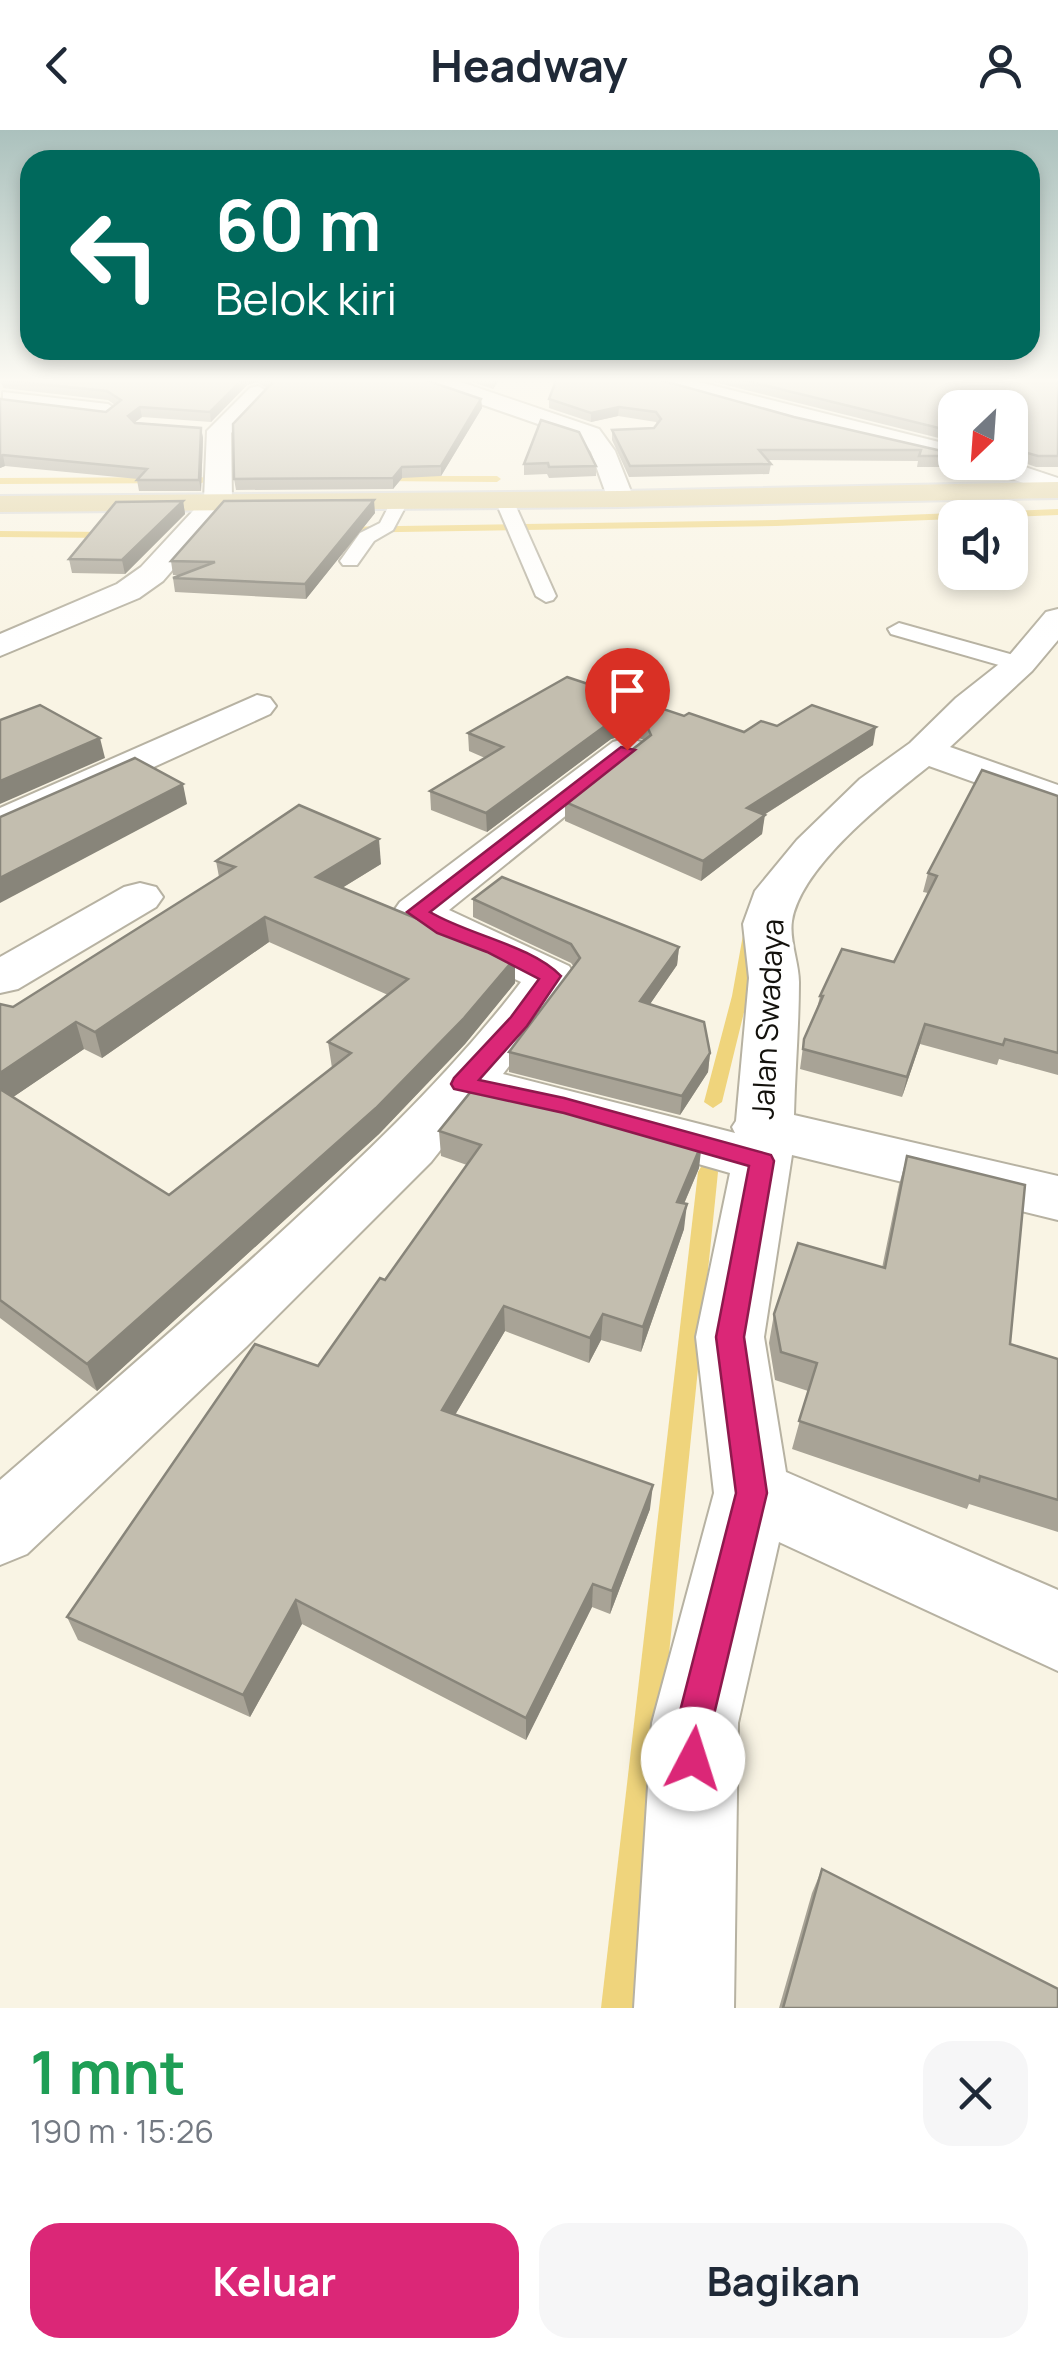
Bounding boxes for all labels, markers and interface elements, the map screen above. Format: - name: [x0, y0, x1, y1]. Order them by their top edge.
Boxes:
- text: Headway: [430, 34, 628, 96]
- icon: back: [30, 38, 85, 93]
- icon: person: [973, 38, 1028, 93]
- text: 60 m: [215, 176, 382, 272]
- icon: left: [50, 190, 180, 320]
- text: Belok kiri: [215, 267, 397, 329]
- north arrow: [938, 390, 1028, 480]
- map controls: [938, 390, 1028, 590]
- button: sound: [938, 500, 1028, 590]
- pin: [585, 648, 670, 751]
- icon: arrive: [600, 663, 655, 718]
- street label: Jalan Swadaya: [741, 918, 793, 1120]
- position arrow: [641, 1707, 745, 1811]
- text: 1 mnt: [30, 2030, 186, 2112]
- button: close: [923, 2041, 1028, 2146]
- text: 190 m · 15:26: [30, 2109, 214, 2153]
- button: Keluar: [30, 2223, 519, 2338]
- button: Bagikan: [539, 2223, 1028, 2338]

